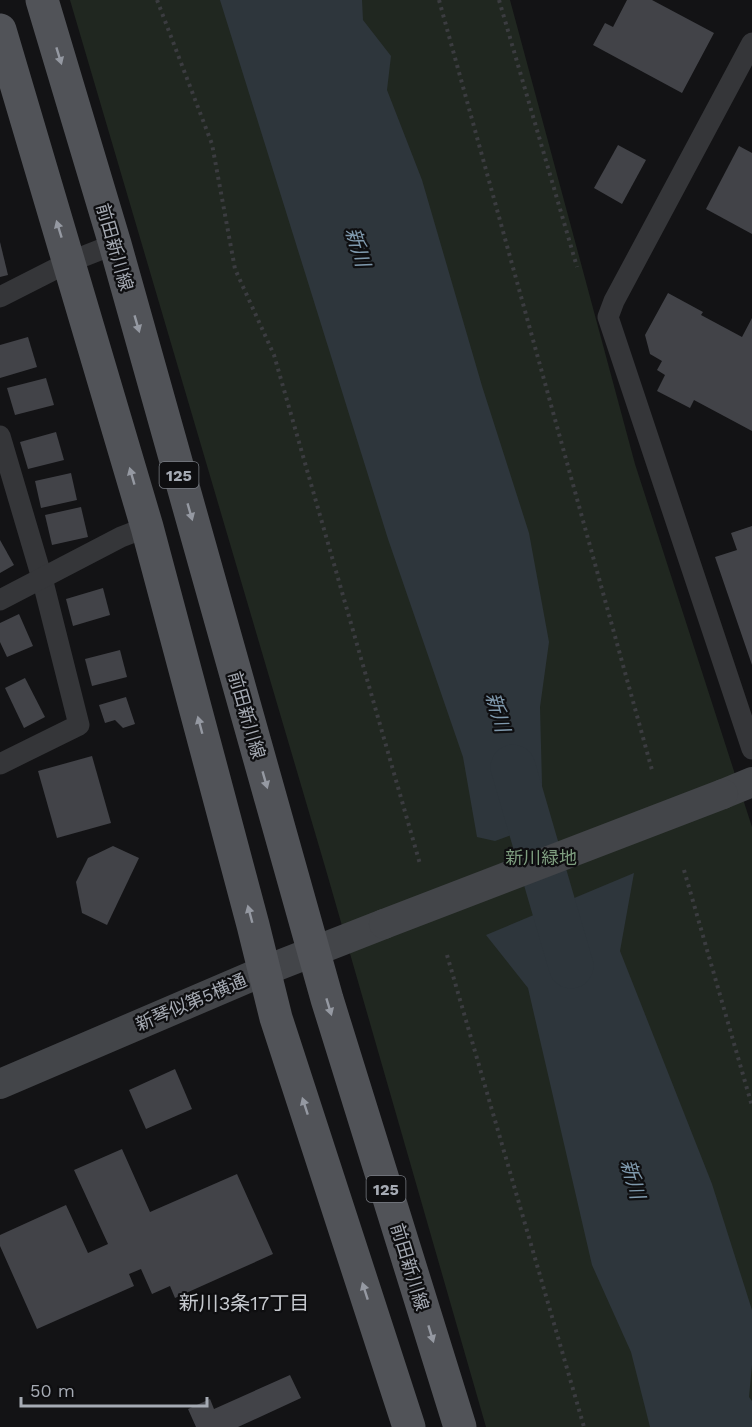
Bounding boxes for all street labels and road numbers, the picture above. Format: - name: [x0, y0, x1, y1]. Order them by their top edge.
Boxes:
- street label: 前田新川線: [93, 201, 137, 293]
- road number: 125: [160, 462, 198, 488]
- street label: 前田新川線: [225, 669, 269, 761]
- street label: 新琴似第5横通: [132, 969, 250, 1035]
- road number: 125: [366, 1176, 406, 1202]
- street label: 前田新川線: [387, 1221, 433, 1313]

